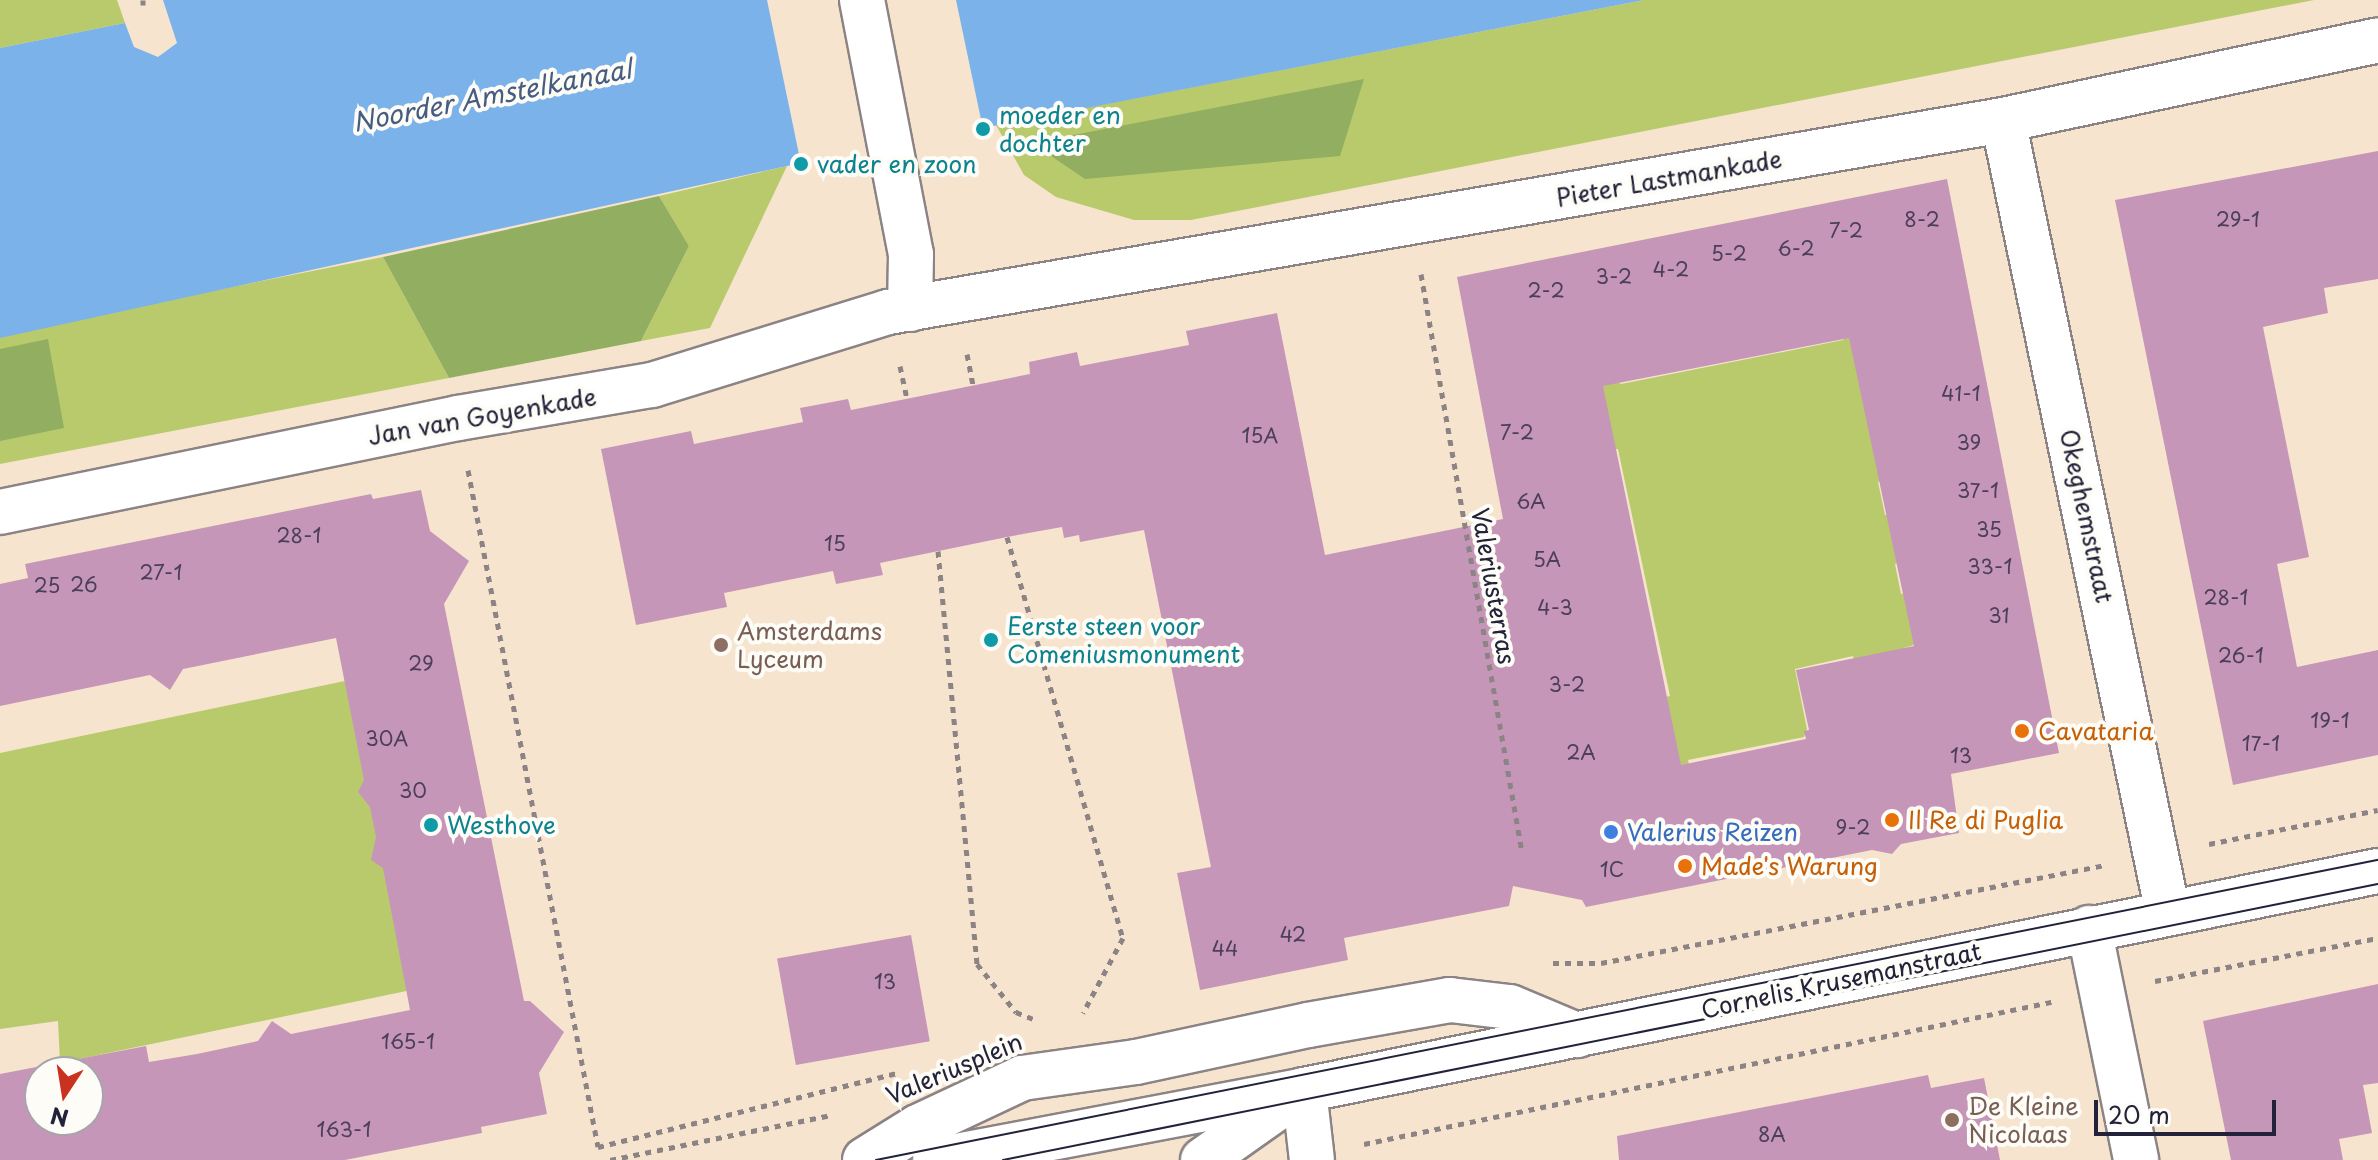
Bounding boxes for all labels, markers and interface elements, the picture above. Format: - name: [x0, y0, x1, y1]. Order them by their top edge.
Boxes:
- water label: Noorder Amstelkanaal: [349, 53, 635, 137]
- place label: moeder en dochter: [999, 101, 1120, 157]
- marker: moeder en dochter: [974, 120, 992, 138]
- street label: Pieter Lastmankade: [1553, 144, 1785, 212]
- place label: vader en zoon: [817, 150, 977, 178]
- marker: vader en zoon: [792, 155, 810, 173]
- house number: 8-2: [1904, 207, 1940, 231]
- house number: 29-1: [2216, 207, 2260, 231]
- house number: 7-2: [1829, 218, 1863, 242]
- house number: 6-2: [1777, 236, 1815, 260]
- house number: 5-2: [1711, 241, 1747, 265]
- house number: 4-2: [1653, 257, 1689, 281]
- house number: 3-2: [1596, 264, 1632, 288]
- house number: 2-2: [1527, 278, 1565, 302]
- house number: 41-1: [1941, 381, 1981, 405]
- street label: Jan van Goyenkade: [366, 382, 598, 450]
- house number: 7-2: [1500, 420, 1534, 444]
- house number: 15A: [1242, 423, 1278, 447]
- street label: Okeghemstraat: [2055, 427, 2119, 605]
- house number: 39: [1957, 430, 1981, 454]
- house number: 37-1: [1957, 478, 1999, 502]
- house number: 6A: [1516, 489, 1546, 513]
- street label: Valeriusterras: [1466, 506, 1522, 666]
- house number: 35: [1976, 517, 2002, 541]
- house number: 28-1: [276, 523, 322, 547]
- house number: 15: [824, 531, 846, 555]
- house number: 5A: [1533, 547, 1561, 571]
- house number: 33-1: [1968, 554, 2012, 578]
- house number: 27-1: [140, 560, 182, 584]
- house number: 26: [70, 572, 98, 596]
- house number: 25: [34, 573, 60, 597]
- house number: 28-1: [2203, 585, 2249, 609]
- house number: 4-3: [1537, 595, 1573, 619]
- house number: 31: [1989, 603, 2009, 627]
- place label: Eerste steen voor Comeniusmonument: [1007, 612, 1240, 668]
- place label: Amsterdams Lyceum: [737, 617, 882, 673]
- marker: Eerste steen voor Comeniusmonument: [982, 631, 1000, 649]
- marker: Amsterdams Lyceum: [712, 636, 730, 654]
- house number: 26-1: [2218, 643, 2264, 667]
- house number: 29: [408, 651, 434, 675]
- house number: 3-2: [1549, 672, 1585, 696]
- house number: 19-1: [2310, 708, 2350, 732]
- place label: Cavataria: [2038, 717, 2154, 745]
- marker: Cavataria: [2013, 722, 2031, 740]
- house number: 30A: [366, 726, 408, 750]
- house number: 17-1: [2242, 731, 2280, 755]
- house number: 2A: [1566, 740, 1596, 764]
- house number: 13: [1950, 743, 1972, 767]
- house number: 30: [399, 778, 427, 802]
- place label: Il Re di Puglia: [1908, 806, 2066, 834]
- place label: Westhove: [447, 811, 556, 839]
- marker: Il Re di Puglia: [1883, 811, 1901, 829]
- house number: 9-2: [1836, 815, 1870, 839]
- marker: Westhove: [422, 816, 440, 834]
- place label: Valerius Reizen: [1627, 818, 1798, 846]
- marker: Valerius Reizen: [1602, 823, 1620, 841]
- place label: Made's Warung: [1701, 852, 1878, 880]
- house number: 1C: [1600, 857, 1624, 881]
- marker: Made's Warung: [1676, 857, 1694, 875]
- house number: 42: [1280, 922, 1306, 946]
- house number: 44: [1212, 936, 1238, 960]
- street label: Cornelis Krusemanstraat: [1698, 936, 1984, 1024]
- house number: 13: [874, 969, 896, 993]
- street label: Valeriusplein: [882, 1026, 1026, 1110]
- house number: 165-1: [381, 1029, 435, 1053]
- north arrow: [24, 1056, 104, 1136]
- scale bar: [2098, 1084, 2280, 1134]
- place label: De Kleine Nicolaas: [1968, 1092, 2078, 1148]
- text: 20 m: [2108, 1096, 2170, 1132]
- text: N: [47, 1100, 71, 1136]
- marker: De Kleine Nicolaas: [1943, 1111, 1961, 1129]
- house number: 163-1: [317, 1117, 371, 1141]
- house number: 8A: [1758, 1122, 1786, 1146]

